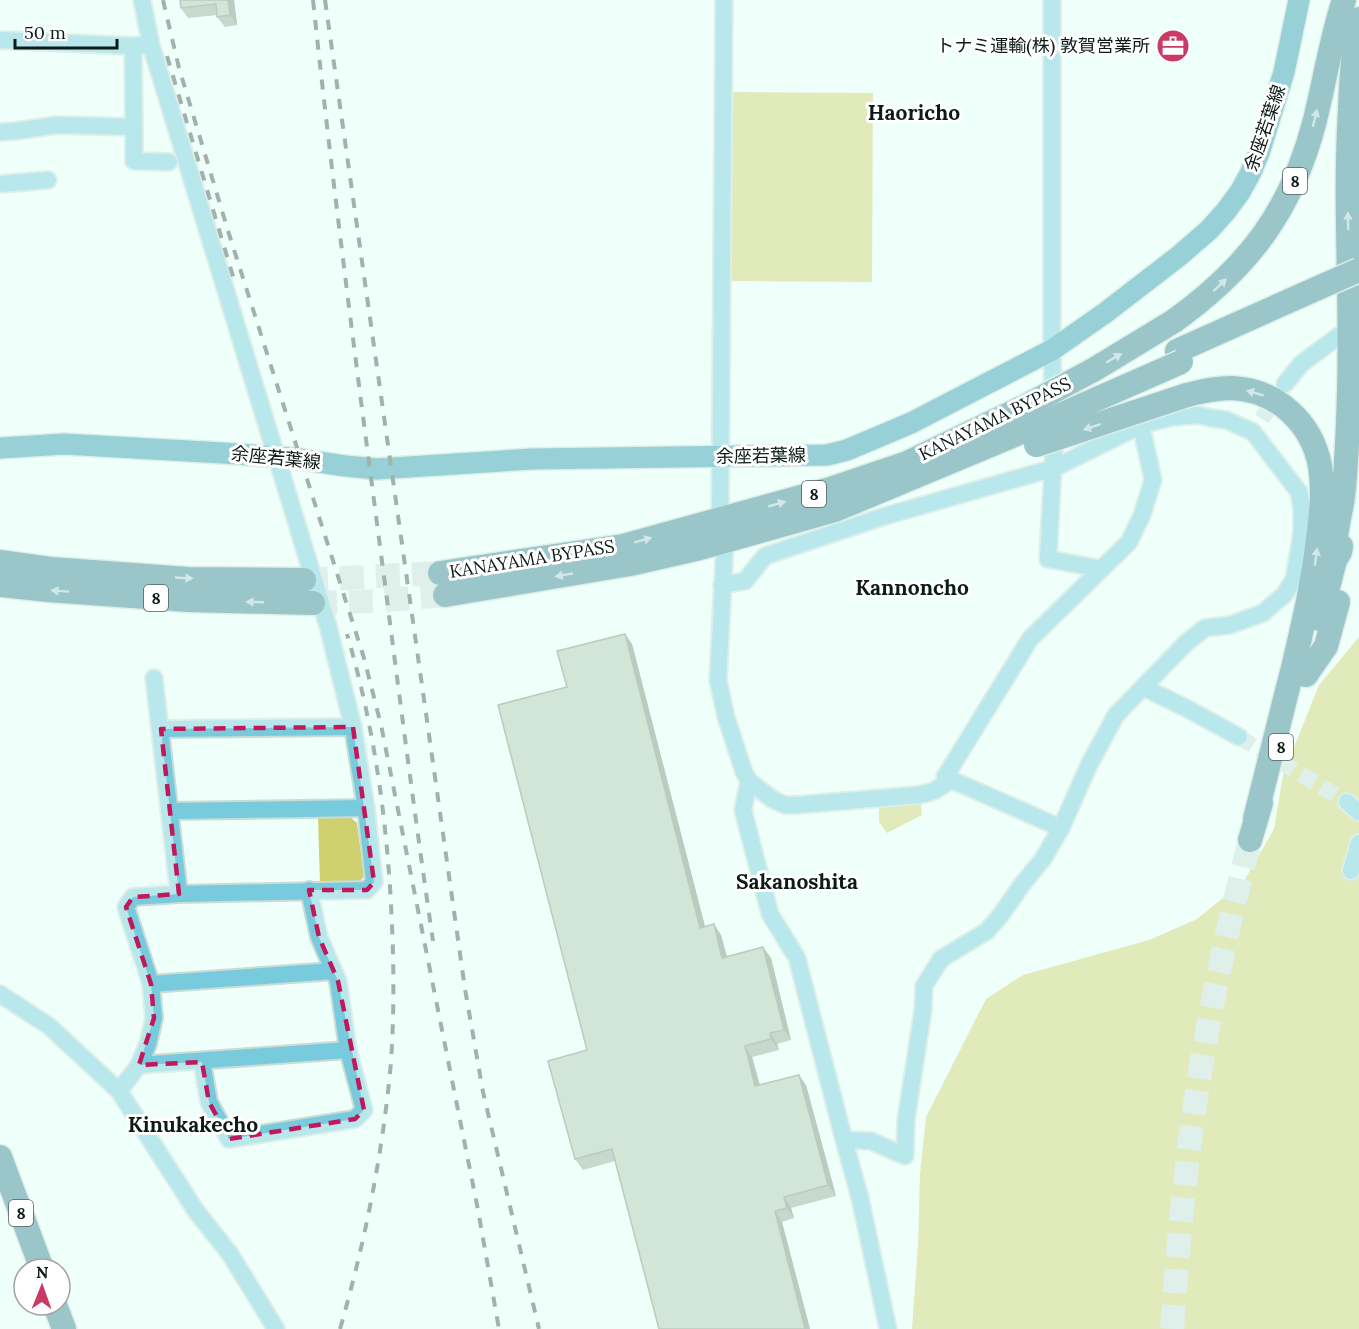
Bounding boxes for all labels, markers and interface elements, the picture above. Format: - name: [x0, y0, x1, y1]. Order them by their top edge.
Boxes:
- scale bar: [15, 12, 117, 50]
- text: 50 m: [24, 21, 66, 44]
- office icon: トナミ運輸(株) 敦賀営業所: [1155, 28, 1191, 64]
- place label: トナミ運輸(株) 敦賀営業所: [936, 34, 1150, 57]
- street label: 余座若葉線: [1239, 82, 1290, 174]
- district label: Haoricho: [868, 99, 960, 126]
- one-way arrow: [1310, 109, 1320, 127]
- road number: 8: [1283, 168, 1307, 194]
- one-way arrow: [1343, 212, 1353, 231]
- one-way arrow: [1213, 278, 1227, 292]
- one-way arrow: [1106, 352, 1122, 363]
- street label: KANAYAMA BYPASS: [915, 372, 1075, 465]
- one-way arrow: [1246, 388, 1264, 397]
- one-way arrow: [1083, 423, 1101, 432]
- street label: 余座若葉線: [230, 441, 322, 474]
- street label: 余座若葉線: [716, 443, 806, 468]
- road number: 8: [802, 481, 826, 507]
- one-way arrow: [768, 499, 786, 508]
- street label: KANAYAMA BYPASS: [448, 534, 616, 583]
- one-way arrow: [634, 535, 652, 545]
- one-way arrow: [1311, 547, 1320, 566]
- one-way arrow: [555, 570, 574, 579]
- one-way arrow: [174, 574, 193, 583]
- district label: Kannoncho: [855, 574, 969, 601]
- road number: 8: [144, 585, 168, 611]
- one-way arrow: [51, 586, 70, 596]
- one-way arrow: [245, 597, 264, 607]
- road number: 8: [1269, 734, 1293, 760]
- district label: Sakanoshita: [736, 868, 858, 895]
- district label: Kinukakecho: [128, 1111, 258, 1138]
- road number: 8: [9, 1200, 33, 1226]
- north arrow: [12, 1257, 72, 1317]
- text: N: [36, 1262, 49, 1282]

